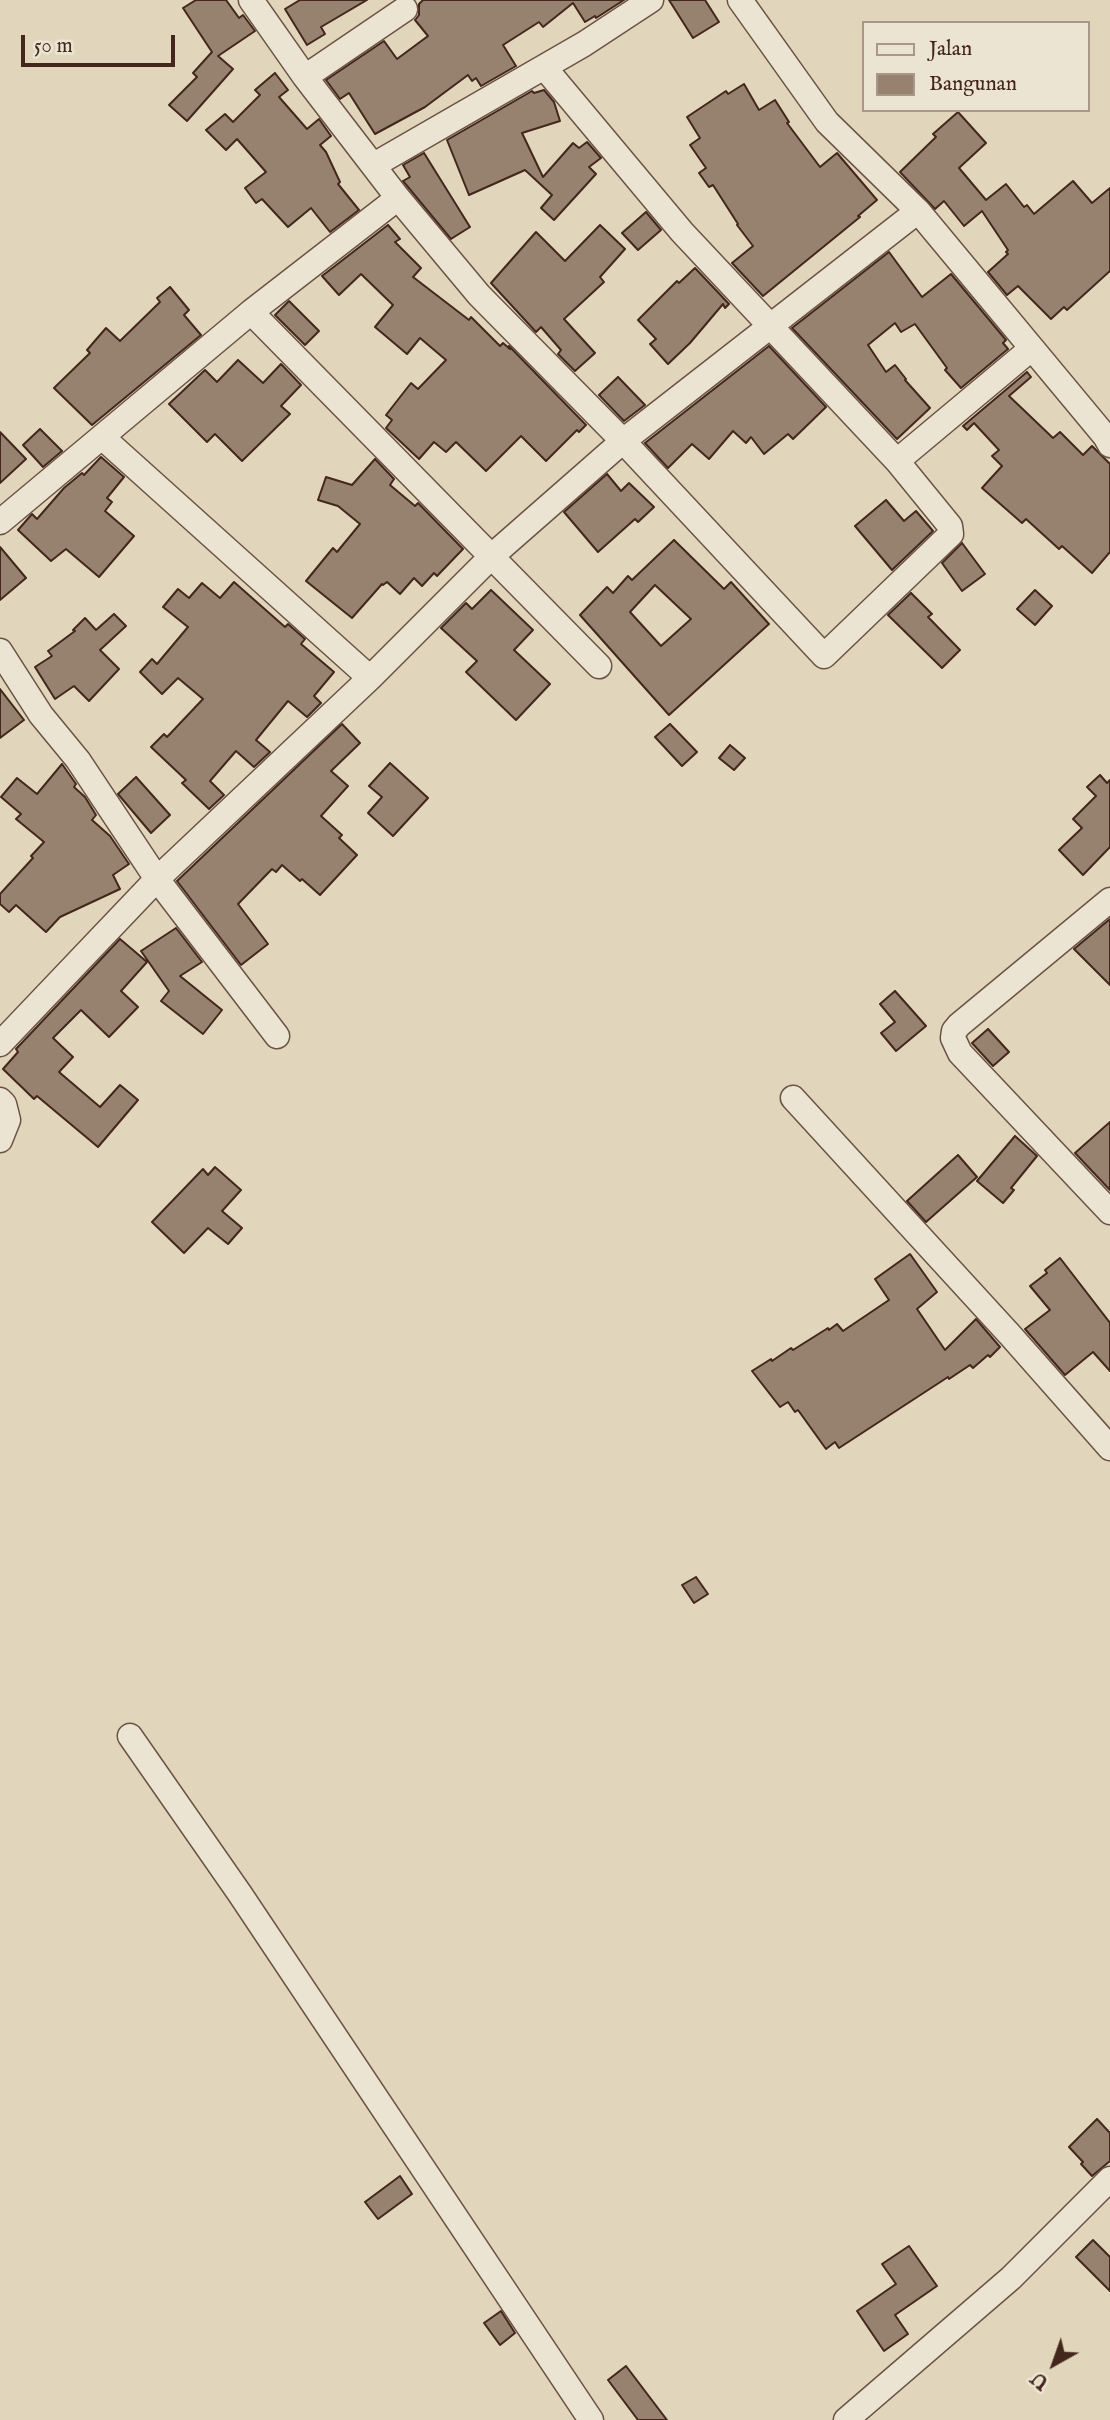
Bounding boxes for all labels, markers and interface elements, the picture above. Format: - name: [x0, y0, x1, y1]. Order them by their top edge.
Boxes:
- scale bar: [24, 21, 178, 65]
- legend: [862, 21, 1089, 112]
- text: 50 m: [34, 33, 73, 60]
- text: Jalan: [929, 36, 972, 63]
- text: Bangunan: [929, 71, 1017, 98]
- north arrow: [1019, 2329, 1089, 2399]
- text: U: [1027, 2366, 1054, 2394]

